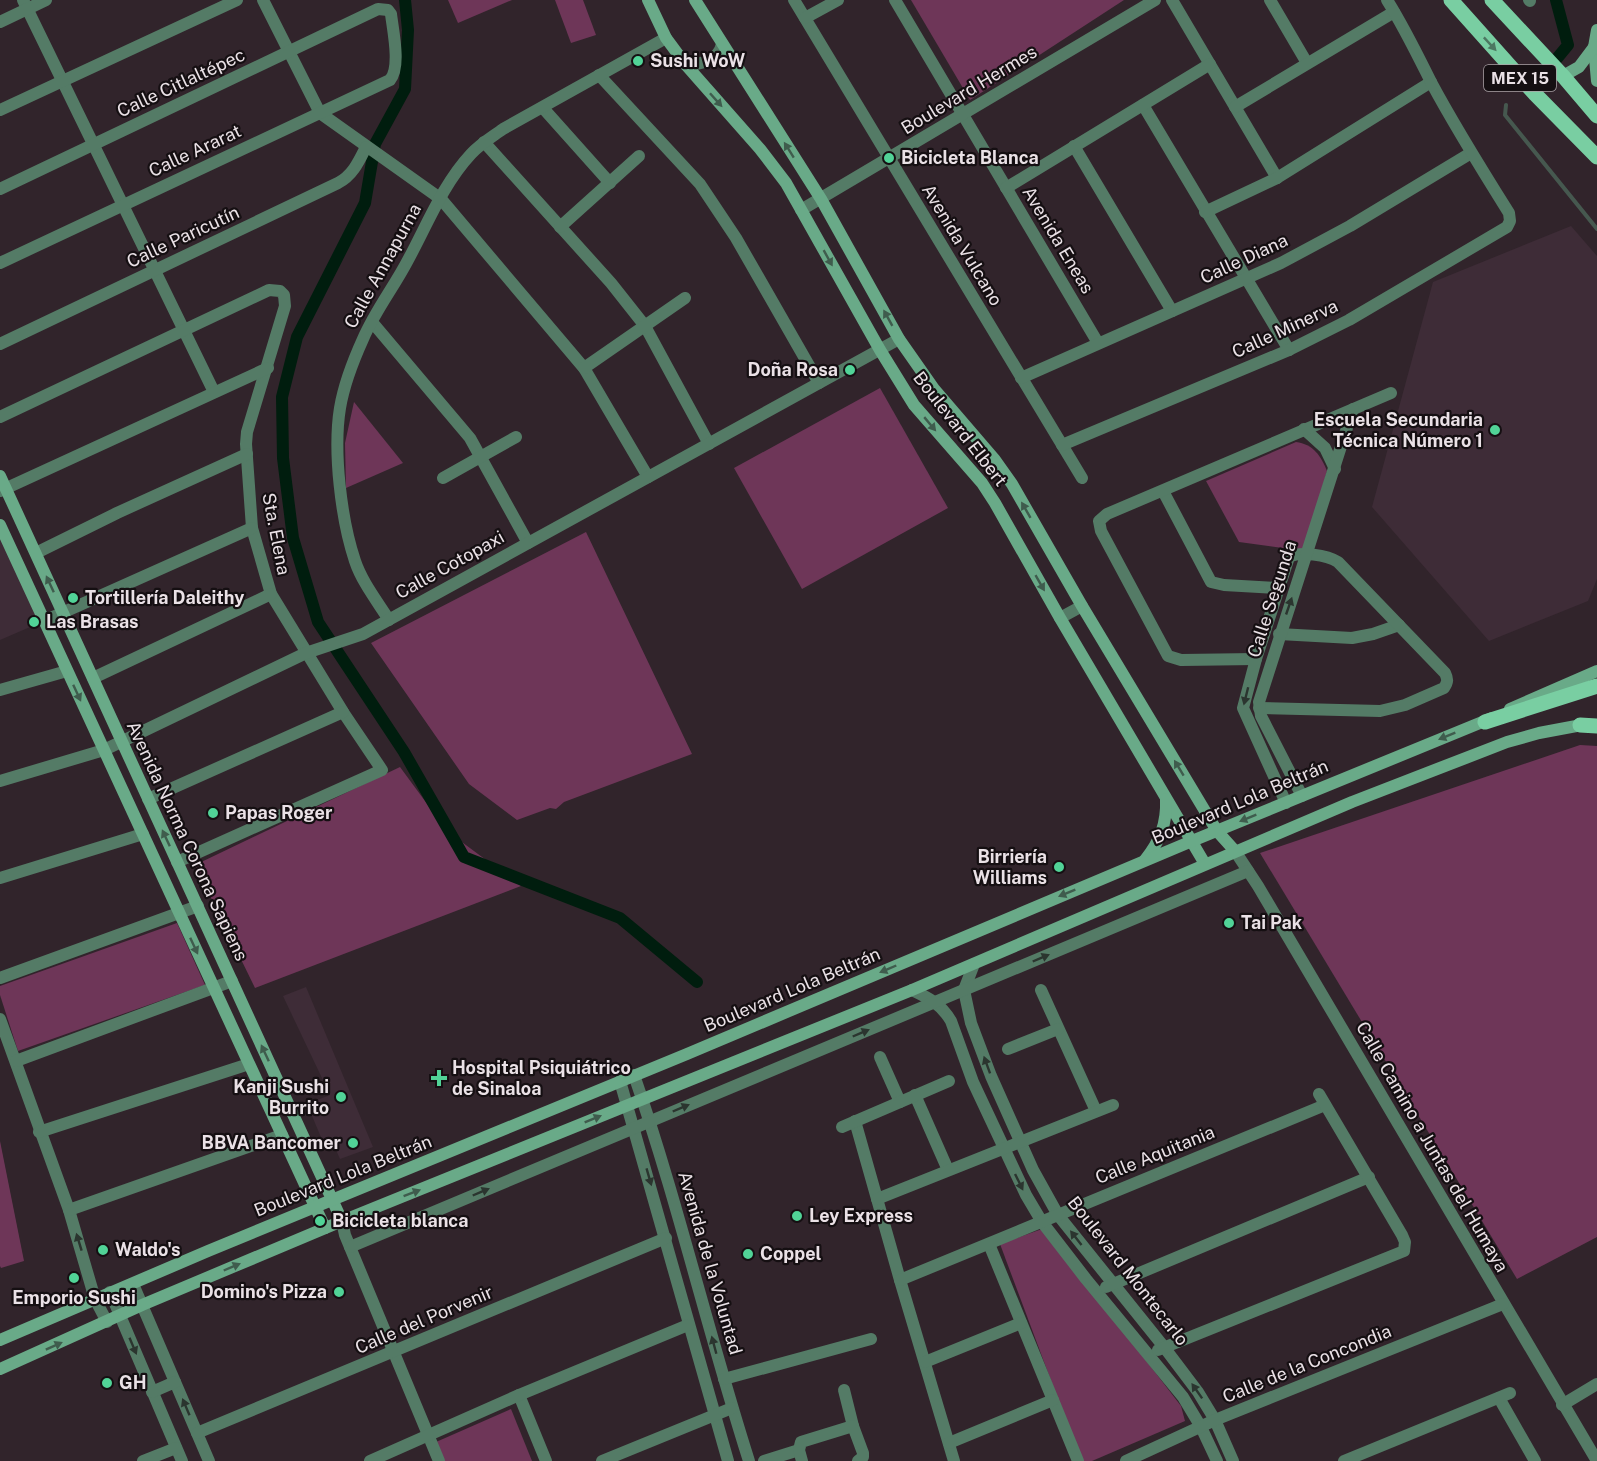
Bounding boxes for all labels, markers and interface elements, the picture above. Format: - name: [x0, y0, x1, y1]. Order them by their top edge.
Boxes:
- one-way arrow: [1483, 36, 1496, 51]
- street label: Boulevard Hermes: [897, 41, 1040, 138]
- street label: Calle Citlaltépec: [114, 44, 248, 121]
- place label: Sushi WoW: [650, 50, 746, 71]
- marker: Sushi WoW: [631, 54, 645, 68]
- road number: MEX 15: [1484, 65, 1556, 91]
- one-way arrow: [709, 92, 723, 107]
- street label: Calle Ararat: [145, 120, 244, 181]
- one-way arrow: [784, 142, 795, 158]
- place label: Bicicleta Blanca: [901, 147, 1039, 168]
- marker: Bicicleta Blanca: [882, 151, 896, 165]
- street label: Avenida Vulcano: [918, 180, 1007, 309]
- street label: Avenida Eneas: [1018, 182, 1099, 297]
- street label: Calle Annapurna: [340, 200, 425, 332]
- street label: Calle Paricutín: [123, 201, 242, 272]
- street label: Calle Diana: [1197, 229, 1291, 288]
- one-way arrow: [823, 250, 833, 267]
- street label: Calle Minerva: [1229, 295, 1341, 362]
- one-way arrow: [882, 310, 893, 326]
- place label: Doña Rosa: [748, 359, 838, 380]
- marker: Doña Rosa: [843, 363, 857, 377]
- street label: Boulevard Elbert: [909, 367, 1012, 490]
- place label: Escuela Secundaria Técnica Número 1: [1314, 409, 1483, 451]
- one-way arrow: [923, 416, 936, 432]
- marker: Escuela Secundaria Técnica Número 1: [1488, 423, 1502, 437]
- street label: Sta. Elena: [258, 491, 295, 577]
- one-way arrow: [1021, 502, 1032, 518]
- street label: Calle Cotopaxi: [392, 526, 508, 603]
- street label: Calle Segunda: [1243, 538, 1300, 660]
- one-way arrow: [1035, 575, 1045, 592]
- one-way arrow: [45, 576, 54, 593]
- place label: Tortillería Daleithy: [85, 587, 244, 608]
- marker: Tortillería Daleithy: [66, 591, 80, 605]
- one-way arrow: [1284, 597, 1294, 615]
- place label: Las Brasas: [46, 611, 139, 632]
- marker: Las Brasas: [27, 615, 41, 629]
- one-way arrow: [73, 684, 82, 701]
- one-way arrow: [1240, 687, 1250, 705]
- street label: Avenida Norma Corona Sapiens: [123, 718, 252, 964]
- one-way arrow: [1438, 732, 1456, 742]
- street label: Boulevard Lola Beltrán: [1148, 755, 1331, 848]
- one-way arrow: [1174, 760, 1185, 776]
- place label: Papas Roger: [225, 802, 333, 823]
- marker: Papas Roger: [206, 806, 220, 820]
- one-way arrow: [1238, 813, 1256, 823]
- one-way arrow: [162, 829, 171, 846]
- place label: Birriería Williams: [973, 846, 1047, 888]
- marker: Birriería Williams: [1052, 860, 1066, 874]
- one-way arrow: [1058, 888, 1076, 898]
- place label: Tai Pak: [1241, 912, 1303, 933]
- marker: Tai Pak: [1222, 916, 1236, 930]
- one-way arrow: [190, 937, 200, 955]
- street label: Boulevard Lola Beltrán: [700, 943, 883, 1036]
- one-way arrow: [1032, 953, 1050, 963]
- one-way arrow: [878, 964, 896, 974]
- street label: Calle Camino a Juntas del Humaya: [1352, 1018, 1513, 1276]
- one-way arrow: [852, 1028, 870, 1038]
- one-way arrow: [260, 1044, 270, 1062]
- one-way arrow: [982, 1056, 992, 1074]
- place label: Hospital Psiquiátrico de Sinaloa: [452, 1057, 631, 1099]
- marker: Hospital Psiquiátrico de Sinaloa: [430, 1069, 448, 1087]
- place label: Kanji Sushi Burrito: [233, 1076, 329, 1118]
- marker: Kanji Sushi Burrito: [334, 1090, 348, 1104]
- one-way arrow: [672, 1103, 690, 1113]
- one-way arrow: [584, 1114, 602, 1123]
- street label: Calle Aquitania: [1092, 1121, 1218, 1188]
- street label: Boulevard Lola Beltrán: [251, 1130, 435, 1221]
- place label: BBVA Bancomer: [201, 1132, 342, 1153]
- marker: BBVA Bancomer: [346, 1136, 360, 1150]
- one-way arrow: [645, 1168, 654, 1186]
- street label: Avenida de la Voluntad: [674, 1169, 747, 1357]
- one-way arrow: [1015, 1174, 1024, 1191]
- one-way arrow: [473, 1187, 491, 1197]
- one-way arrow: [404, 1188, 422, 1198]
- street label: Boulevard Montecarlo: [1064, 1192, 1193, 1349]
- place label: Ley Express: [809, 1205, 913, 1226]
- marker: Ley Express: [790, 1209, 804, 1223]
- place label: Bicicleta blanca: [332, 1210, 468, 1231]
- marker: Bicicleta blanca: [313, 1214, 327, 1228]
- one-way arrow: [1070, 1230, 1082, 1245]
- one-way arrow: [74, 1233, 83, 1251]
- place label: Waldo's: [115, 1239, 180, 1260]
- marker: Waldo's: [96, 1243, 110, 1257]
- place label: Coppel: [760, 1243, 822, 1264]
- marker: Coppel: [741, 1247, 755, 1261]
- one-way arrow: [223, 1262, 241, 1271]
- marker: Emporio Sushi: [67, 1271, 81, 1285]
- place label: Domino's Pizza: [201, 1281, 327, 1302]
- street label: Calle del Porvenir: [352, 1281, 496, 1358]
- marker: Domino's Pizza: [332, 1285, 346, 1299]
- place label: Emporio Sushi: [12, 1287, 136, 1308]
- street label: Calle de la Concondia: [1219, 1320, 1394, 1407]
- one-way arrow: [709, 1335, 718, 1353]
- one-way arrow: [128, 1338, 138, 1356]
- one-way arrow: [45, 1341, 62, 1350]
- place label: GH: [119, 1372, 147, 1393]
- marker: GH: [100, 1376, 114, 1390]
- one-way arrow: [1191, 1382, 1202, 1399]
- one-way arrow: [181, 1398, 191, 1416]

